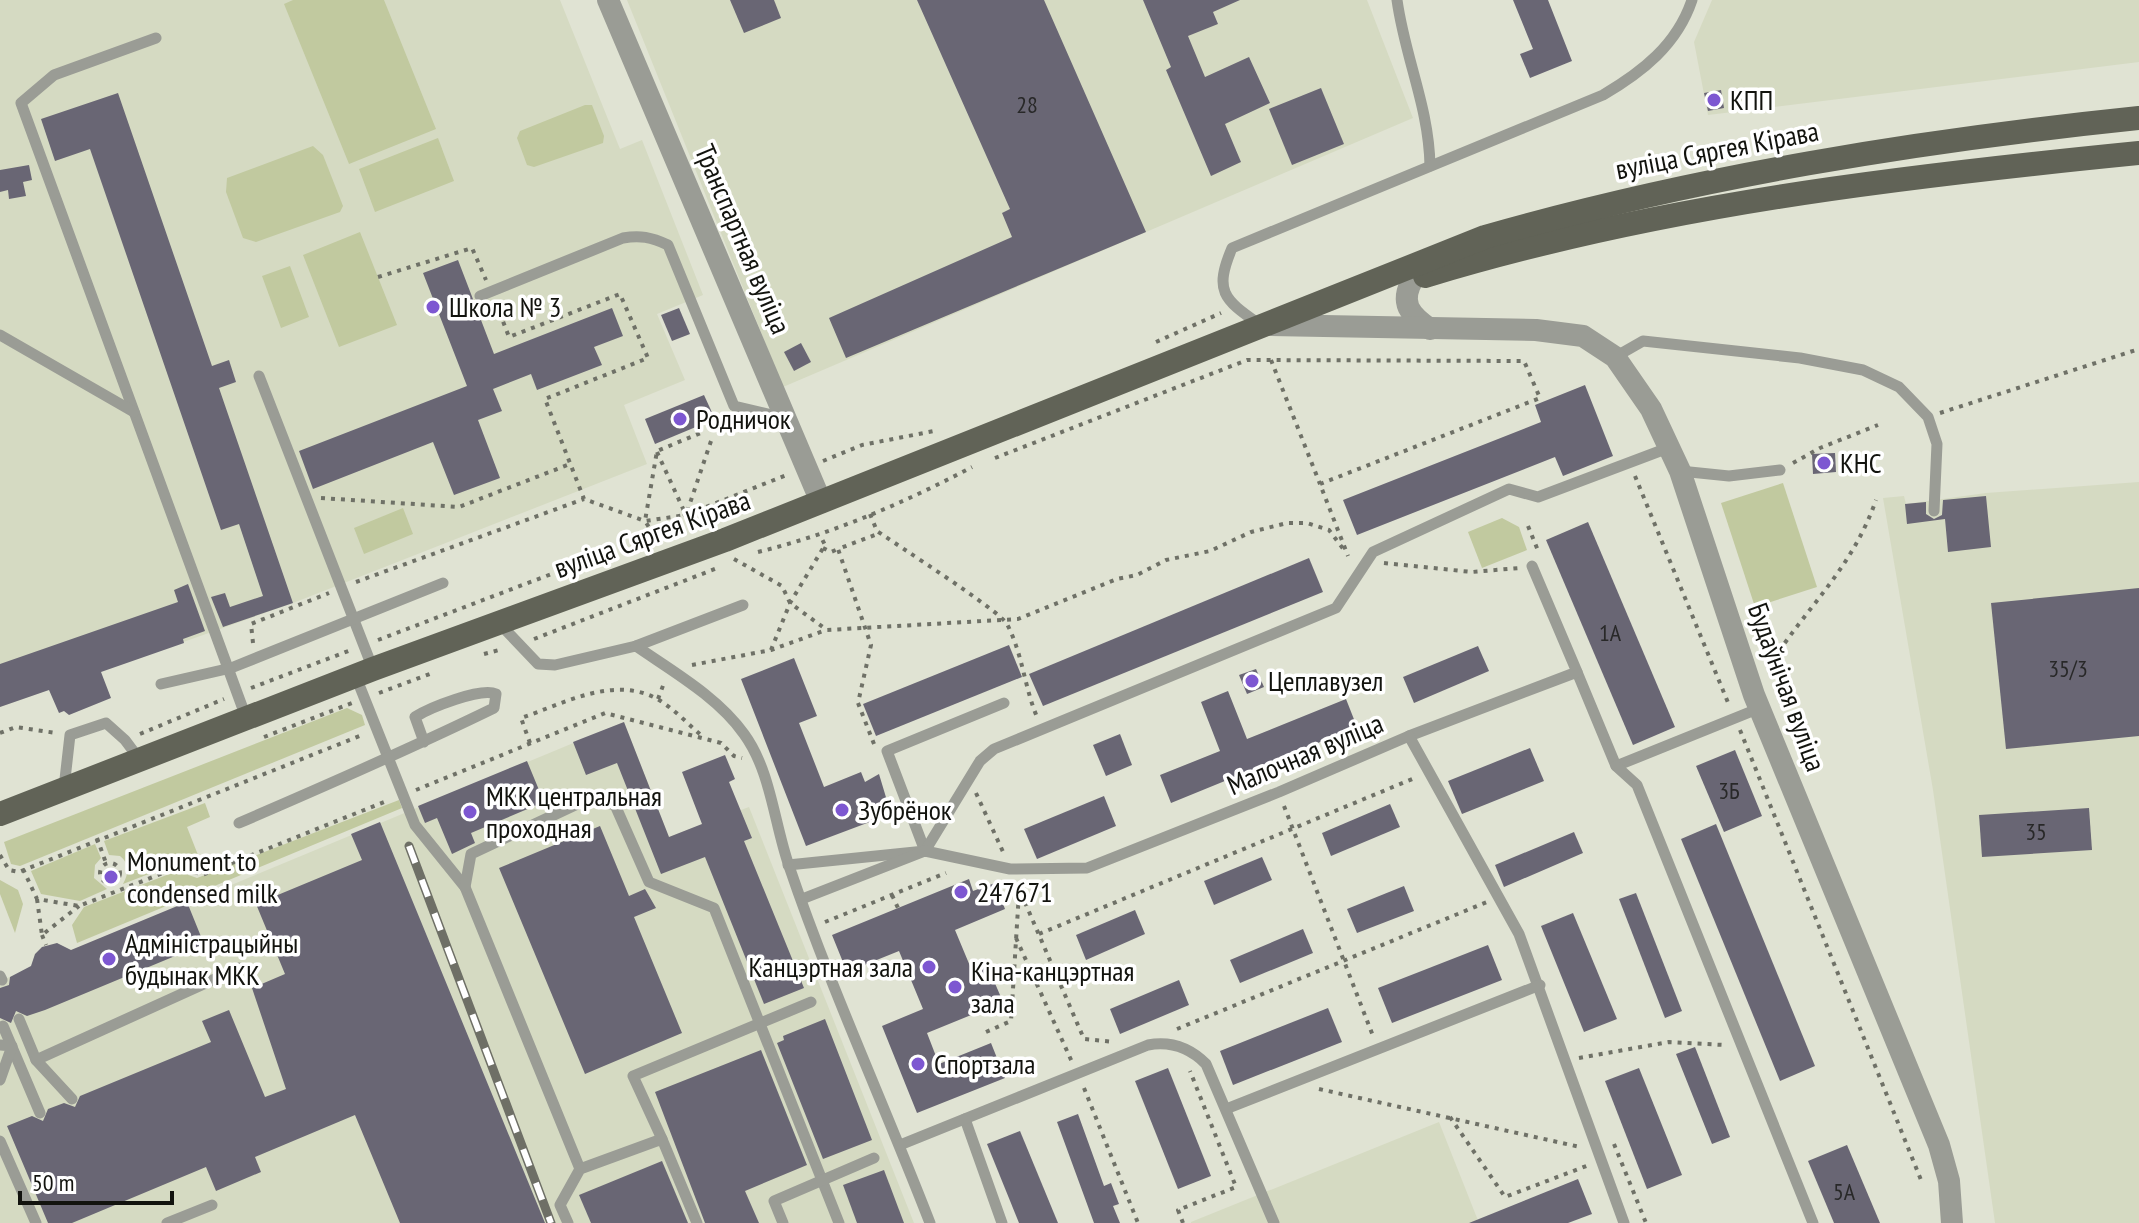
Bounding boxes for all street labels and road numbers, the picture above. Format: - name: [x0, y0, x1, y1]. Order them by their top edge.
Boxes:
- street label: вуліца Сяргея Кірава: [1612, 112, 1822, 187]
- street label: Транспартная вуліца: [687, 139, 800, 339]
- street label: вуліца Сяргея Кірава: [549, 481, 755, 586]
- street label: Будаўнічая вуліца: [1740, 598, 1835, 776]
- street label: Малочная вуліца: [1221, 704, 1389, 803]

